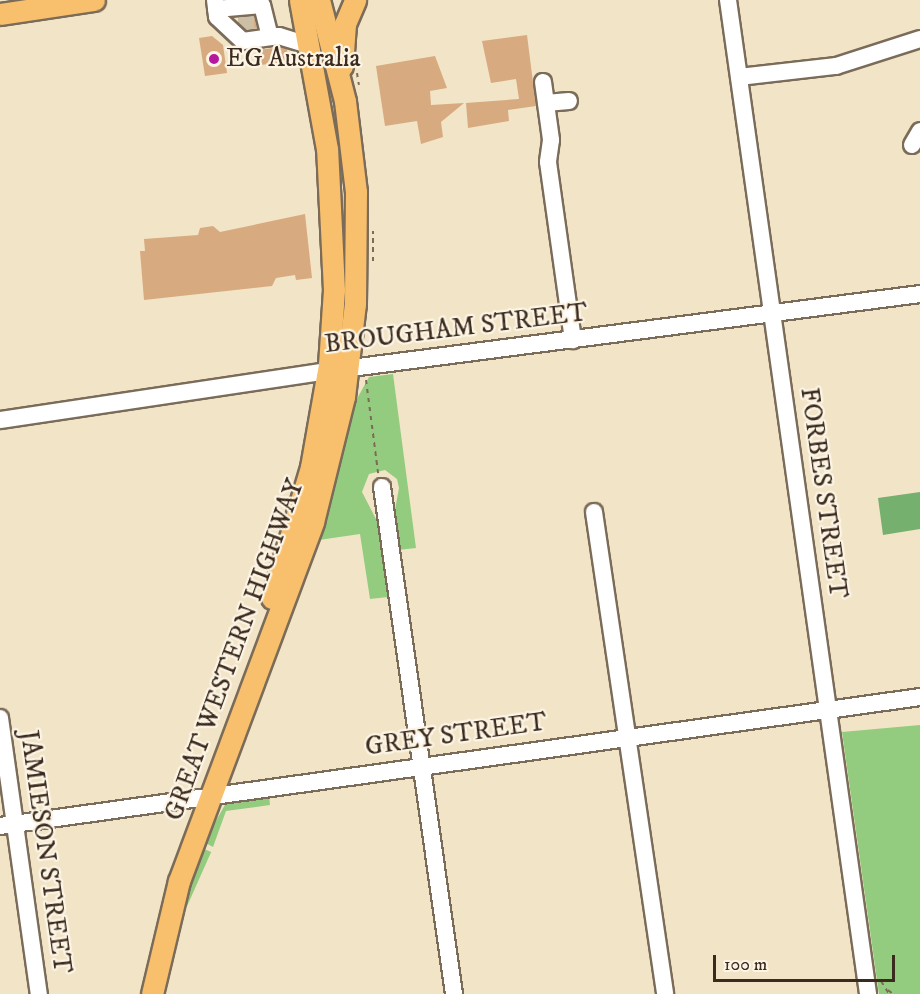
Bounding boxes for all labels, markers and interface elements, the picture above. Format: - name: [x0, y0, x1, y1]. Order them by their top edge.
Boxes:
- place label: EG Australia: [226, 43, 361, 75]
- marker: EG Australia: [207, 52, 221, 66]
- street label: BROUGHAM STREET: [323, 297, 589, 361]
- street label: FORBES STREET: [793, 386, 853, 600]
- street label: GREAT WESTERN HIGHWAY: [159, 475, 311, 825]
- street label: GREY STREET: [363, 707, 549, 763]
- street label: JAMIESON STREET: [12, 728, 78, 976]
- scale bar: [716, 943, 898, 981]
- text: 100 m: [724, 954, 767, 976]

